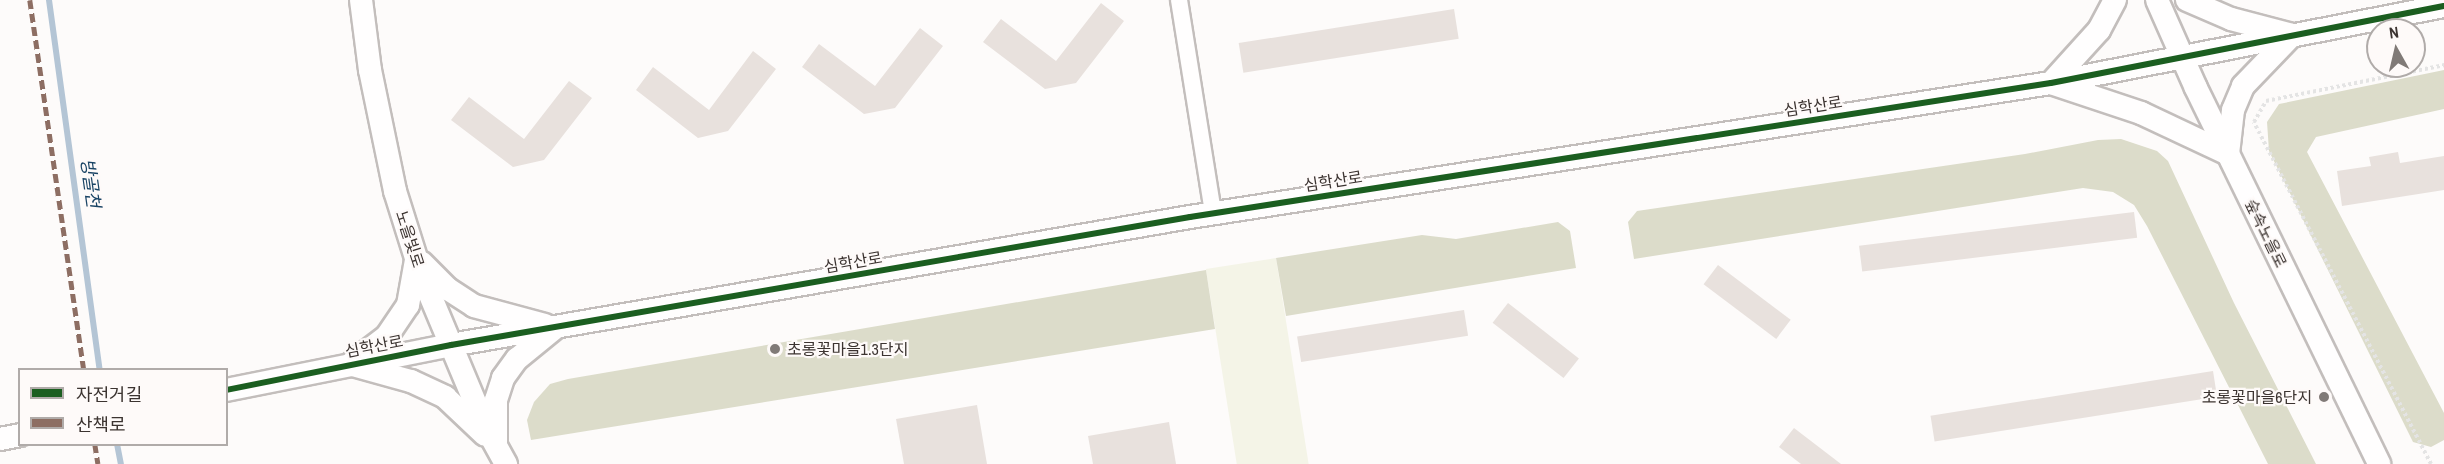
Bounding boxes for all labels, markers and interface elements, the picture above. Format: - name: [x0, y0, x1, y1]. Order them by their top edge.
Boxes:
- north arrow: [2366, 18, 2426, 78]
- text: N: [2388, 21, 2400, 44]
- street label: 심학산로: [1782, 92, 1844, 120]
- water label: 방골천: [76, 157, 104, 209]
- street label: 심학산로: [1302, 167, 1364, 195]
- street label: 숲속노을로: [2241, 196, 2291, 270]
- street label: 노을빛로: [392, 208, 428, 270]
- street label: 심학산로: [822, 247, 884, 277]
- street label: 심학산로: [343, 331, 405, 361]
- place label: 초롱꽃마을1.3단지: [787, 339, 908, 359]
- marker: 초롱꽃마을1.3단지: [768, 342, 782, 356]
- legend: [18, 368, 228, 446]
- text: 자전거길: [76, 382, 142, 407]
- place label: 초롱꽃마을6단지: [2202, 387, 2312, 407]
- marker: 초롱꽃마을6단지: [2317, 390, 2331, 404]
- text: 산책로: [76, 412, 126, 437]

